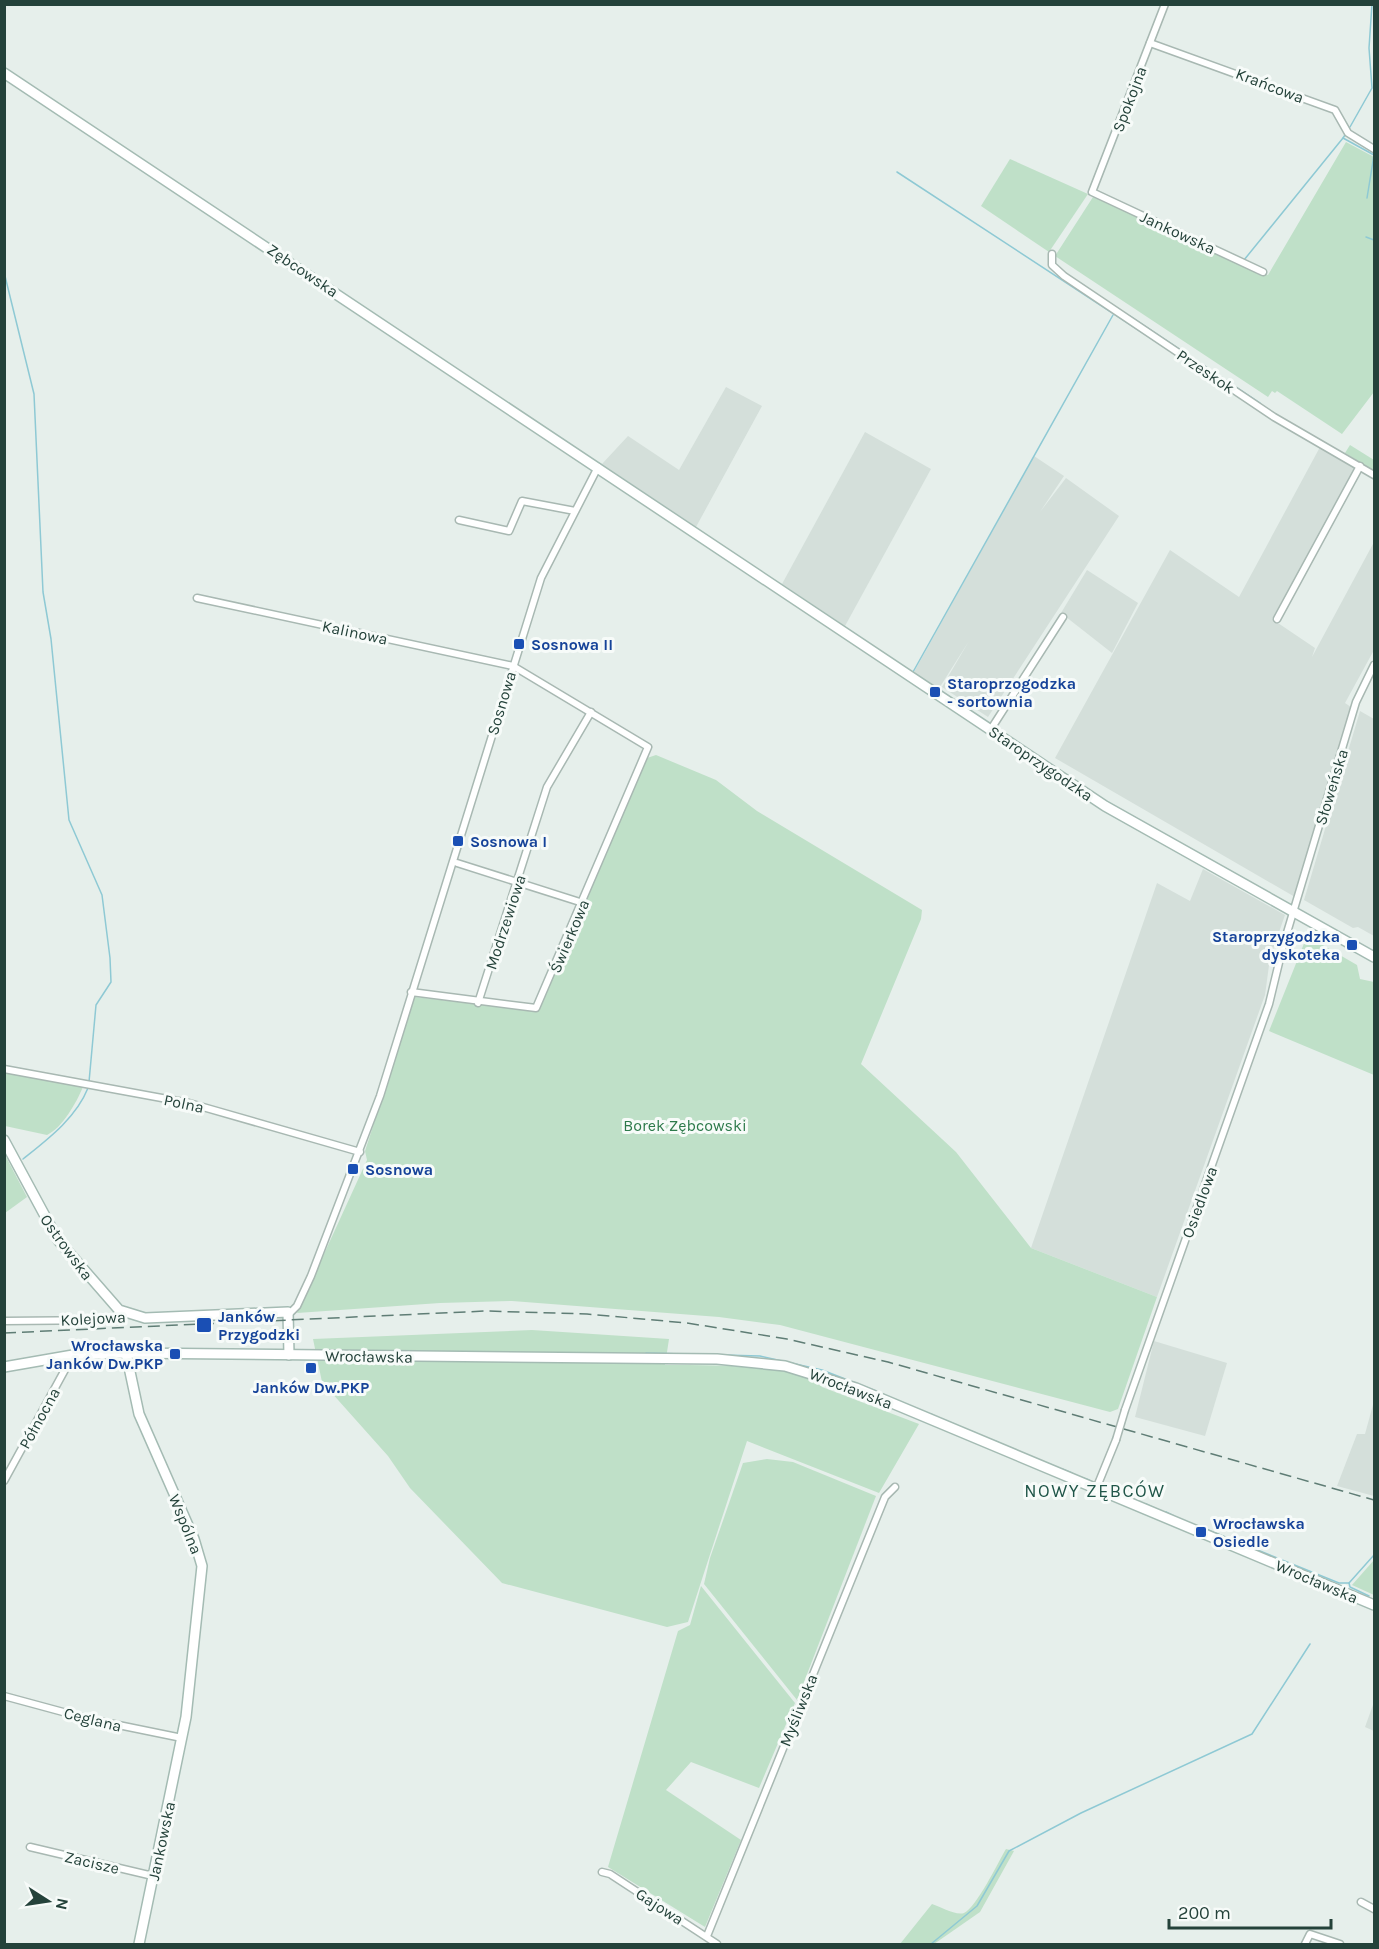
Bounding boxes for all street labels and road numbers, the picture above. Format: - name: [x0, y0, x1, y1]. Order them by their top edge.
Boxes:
- street label: Spokojna: [1108, 64, 1151, 135]
- street label: Krańcowa: [1233, 64, 1307, 107]
- street label: Jankowska: [1137, 207, 1218, 258]
- street label: Zębcowska: [263, 240, 342, 301]
- street label: Przeskok: [1173, 345, 1238, 398]
- street label: Kalinowa: [320, 616, 389, 649]
- street label: Sosnowa: [483, 669, 520, 737]
- street label: Staroprzygodzka: [985, 721, 1097, 805]
- street label: Słoweńska: [1311, 747, 1352, 828]
- street label: Modrzewiowa: [481, 872, 530, 972]
- street label: Świerkowa: [545, 896, 593, 976]
- street label: Polna: [162, 1090, 206, 1117]
- street label: Osiedlowa: [1178, 1164, 1221, 1241]
- street label: Ostrowska: [36, 1211, 97, 1284]
- street label: Kolejowa: [60, 1307, 126, 1330]
- street label: Wrocławska: [325, 1346, 413, 1367]
- street label: Wrocławska: [806, 1364, 895, 1413]
- street label: Północna: [15, 1384, 64, 1452]
- street label: Wspólna: [165, 1491, 206, 1557]
- street label: Wrocławska: [1273, 1556, 1361, 1607]
- street label: Myśliwska: [775, 1671, 822, 1749]
- street label: Ceglana: [62, 1703, 124, 1736]
- street label: Jankowska: [144, 1800, 179, 1882]
- street label: Zacisze: [63, 1847, 121, 1878]
- street label: Gajowa: [632, 1884, 687, 1929]

